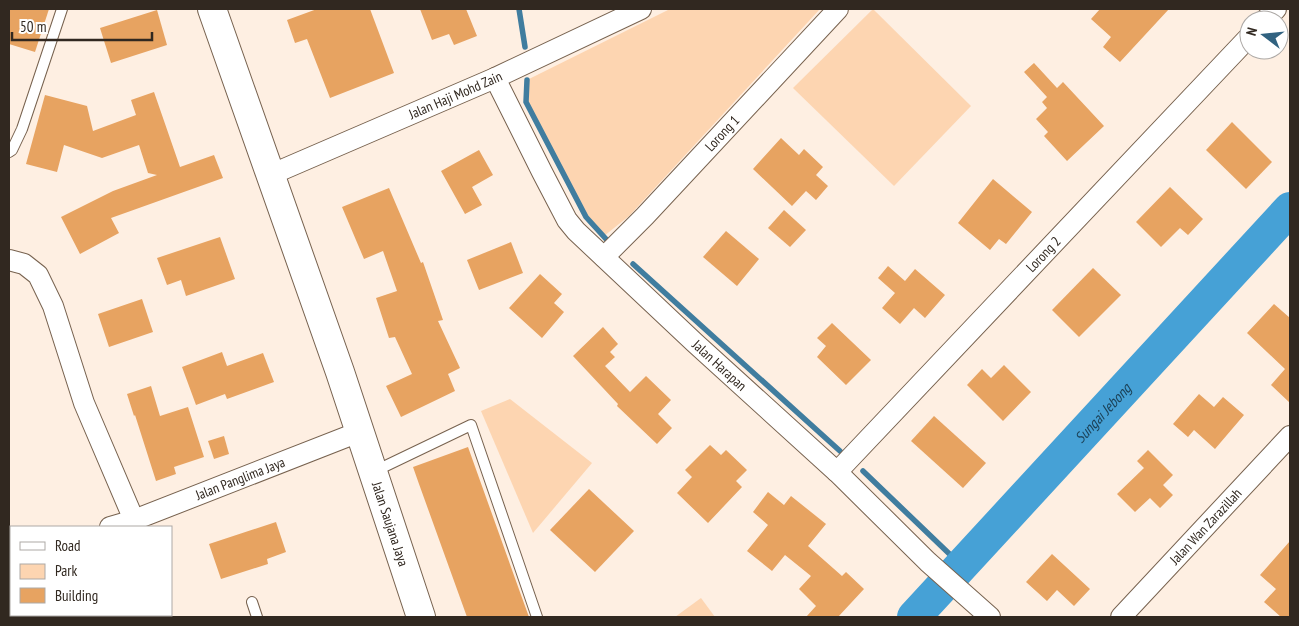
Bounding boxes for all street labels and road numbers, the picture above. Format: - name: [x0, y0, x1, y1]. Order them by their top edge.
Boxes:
- street label: Jalan Haji Mohd Zain: [405, 67, 505, 123]
- street label: Lorong 1: [701, 112, 743, 155]
- street label: Lorong 2: [1022, 233, 1065, 276]
- street label: Jalan Harapan: [688, 335, 751, 395]
- street label: Jalan Panglima Jaya: [192, 453, 288, 504]
- street label: Jalan Saujana Jaya: [368, 479, 413, 569]
- street label: Jalan Wan Zarazillah: [1165, 485, 1246, 569]

